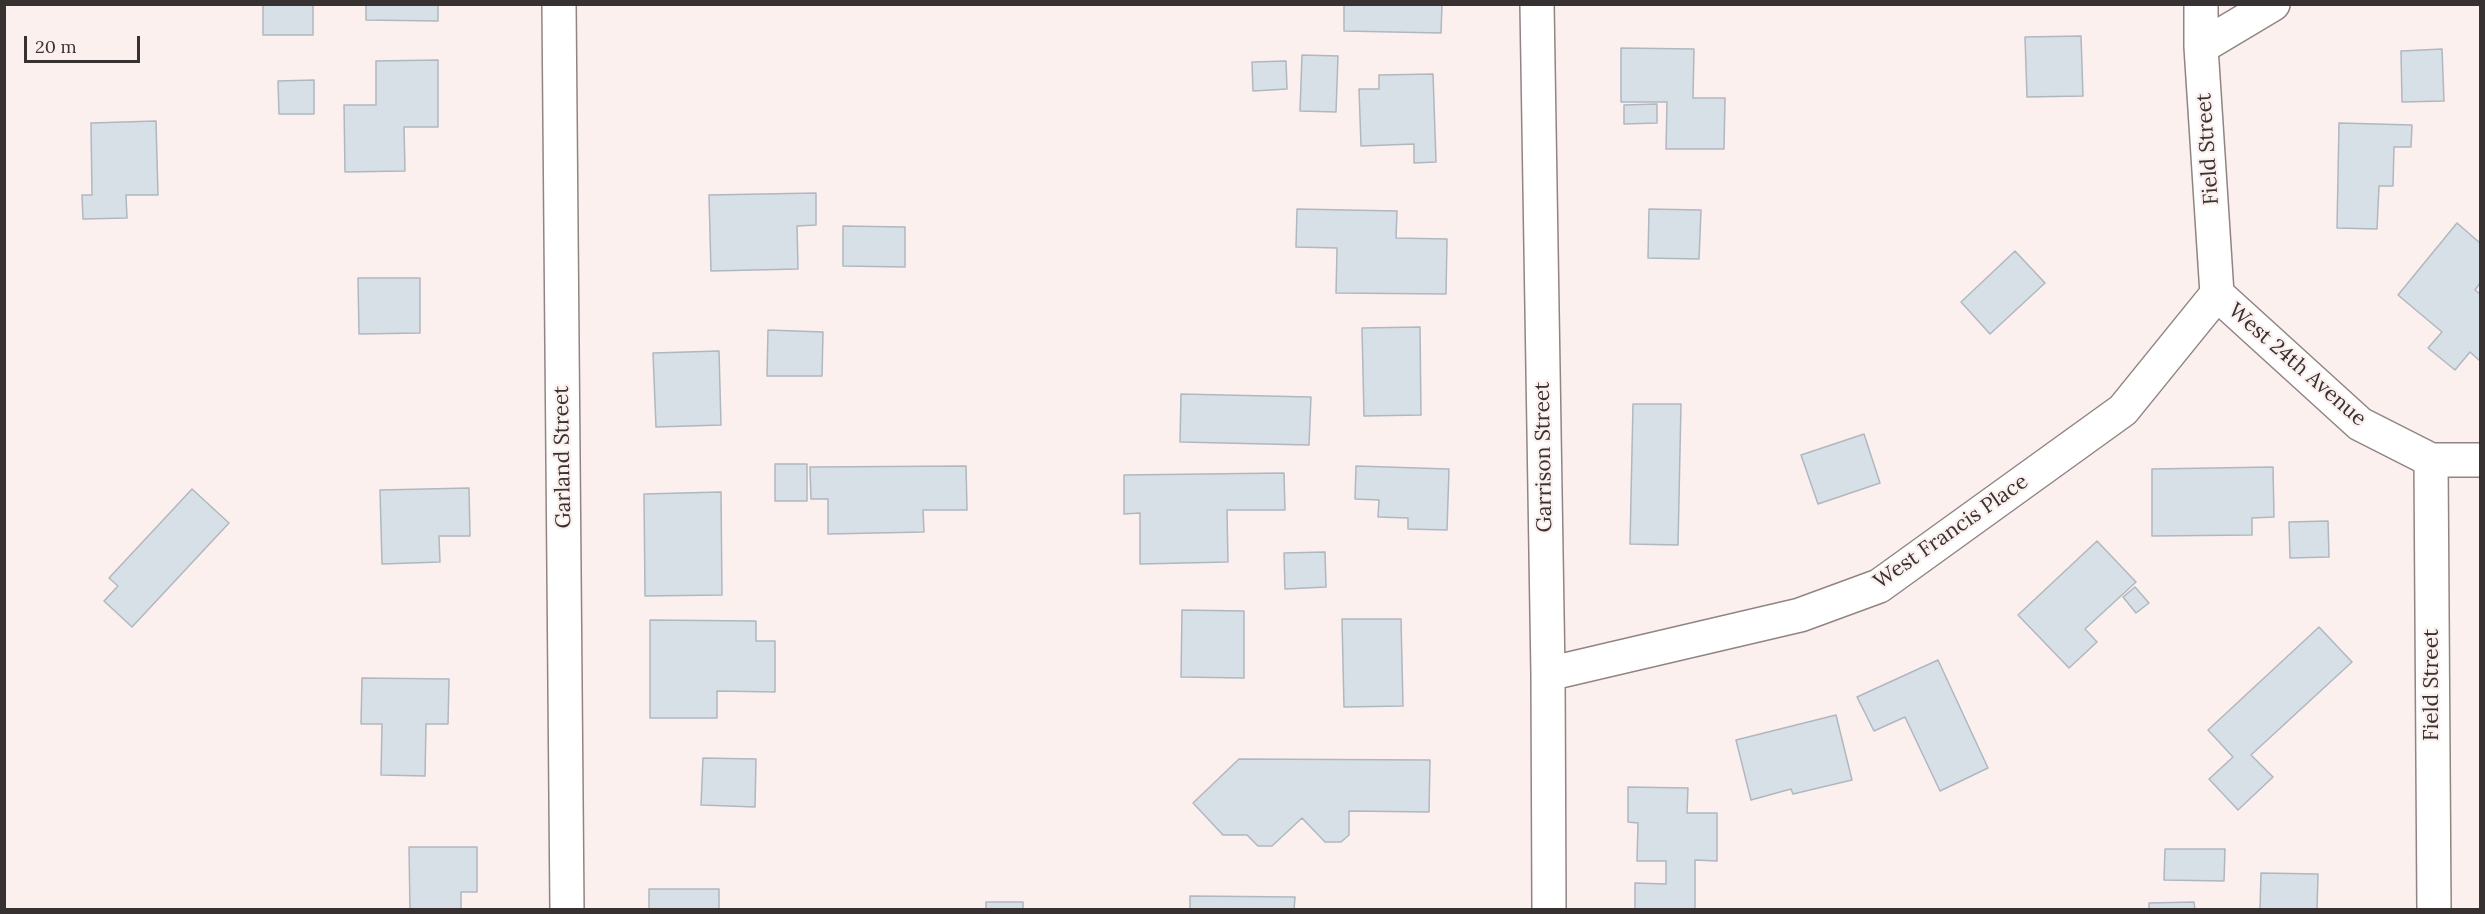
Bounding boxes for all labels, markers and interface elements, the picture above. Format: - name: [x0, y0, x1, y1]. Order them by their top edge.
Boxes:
- scale bar: [27, 24, 142, 62]
- text: 20 m: [35, 35, 77, 58]
- street label: Field Street: [2192, 92, 2224, 206]
- street label: West 24th Avenue: [2223, 298, 2371, 432]
- street label: Garrison Street: [1530, 381, 1558, 533]
- street label: Garland Street: [549, 385, 577, 529]
- street label: West Francis Place: [1869, 469, 2033, 595]
- street label: Field Street: [2419, 629, 2445, 741]

